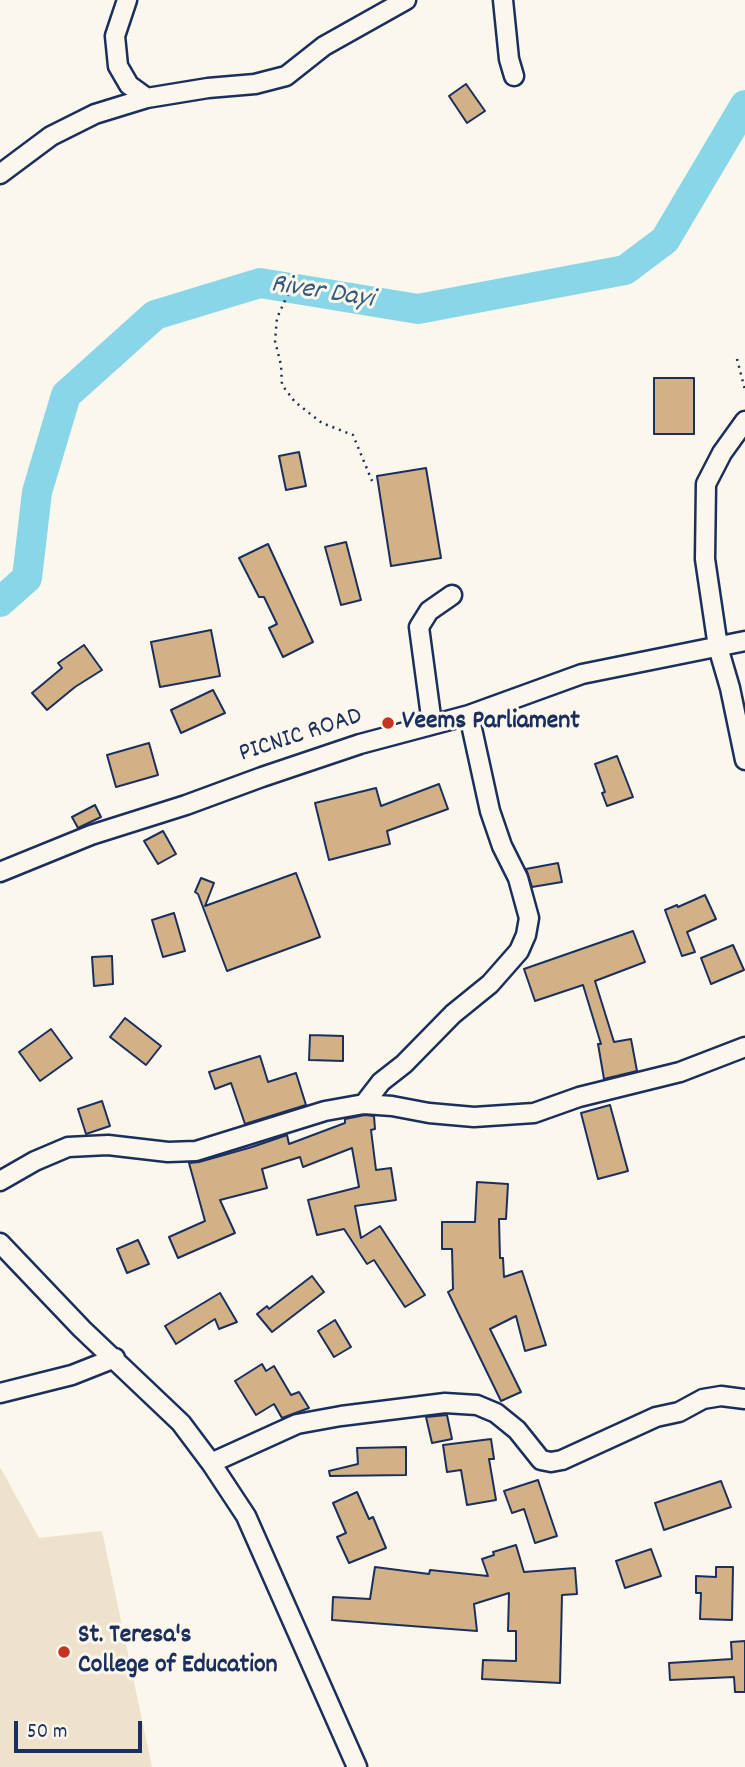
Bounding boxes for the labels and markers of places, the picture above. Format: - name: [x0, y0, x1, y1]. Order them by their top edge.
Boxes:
- place label: Veems Parliament: [402, 707, 580, 739]
- marker: Veems Parliament: [380, 715, 396, 731]
- place label: St. Teresa's College of Education: [78, 1621, 277, 1682]
- marker: St. Teresa's College of Education: [56, 1644, 72, 1660]

